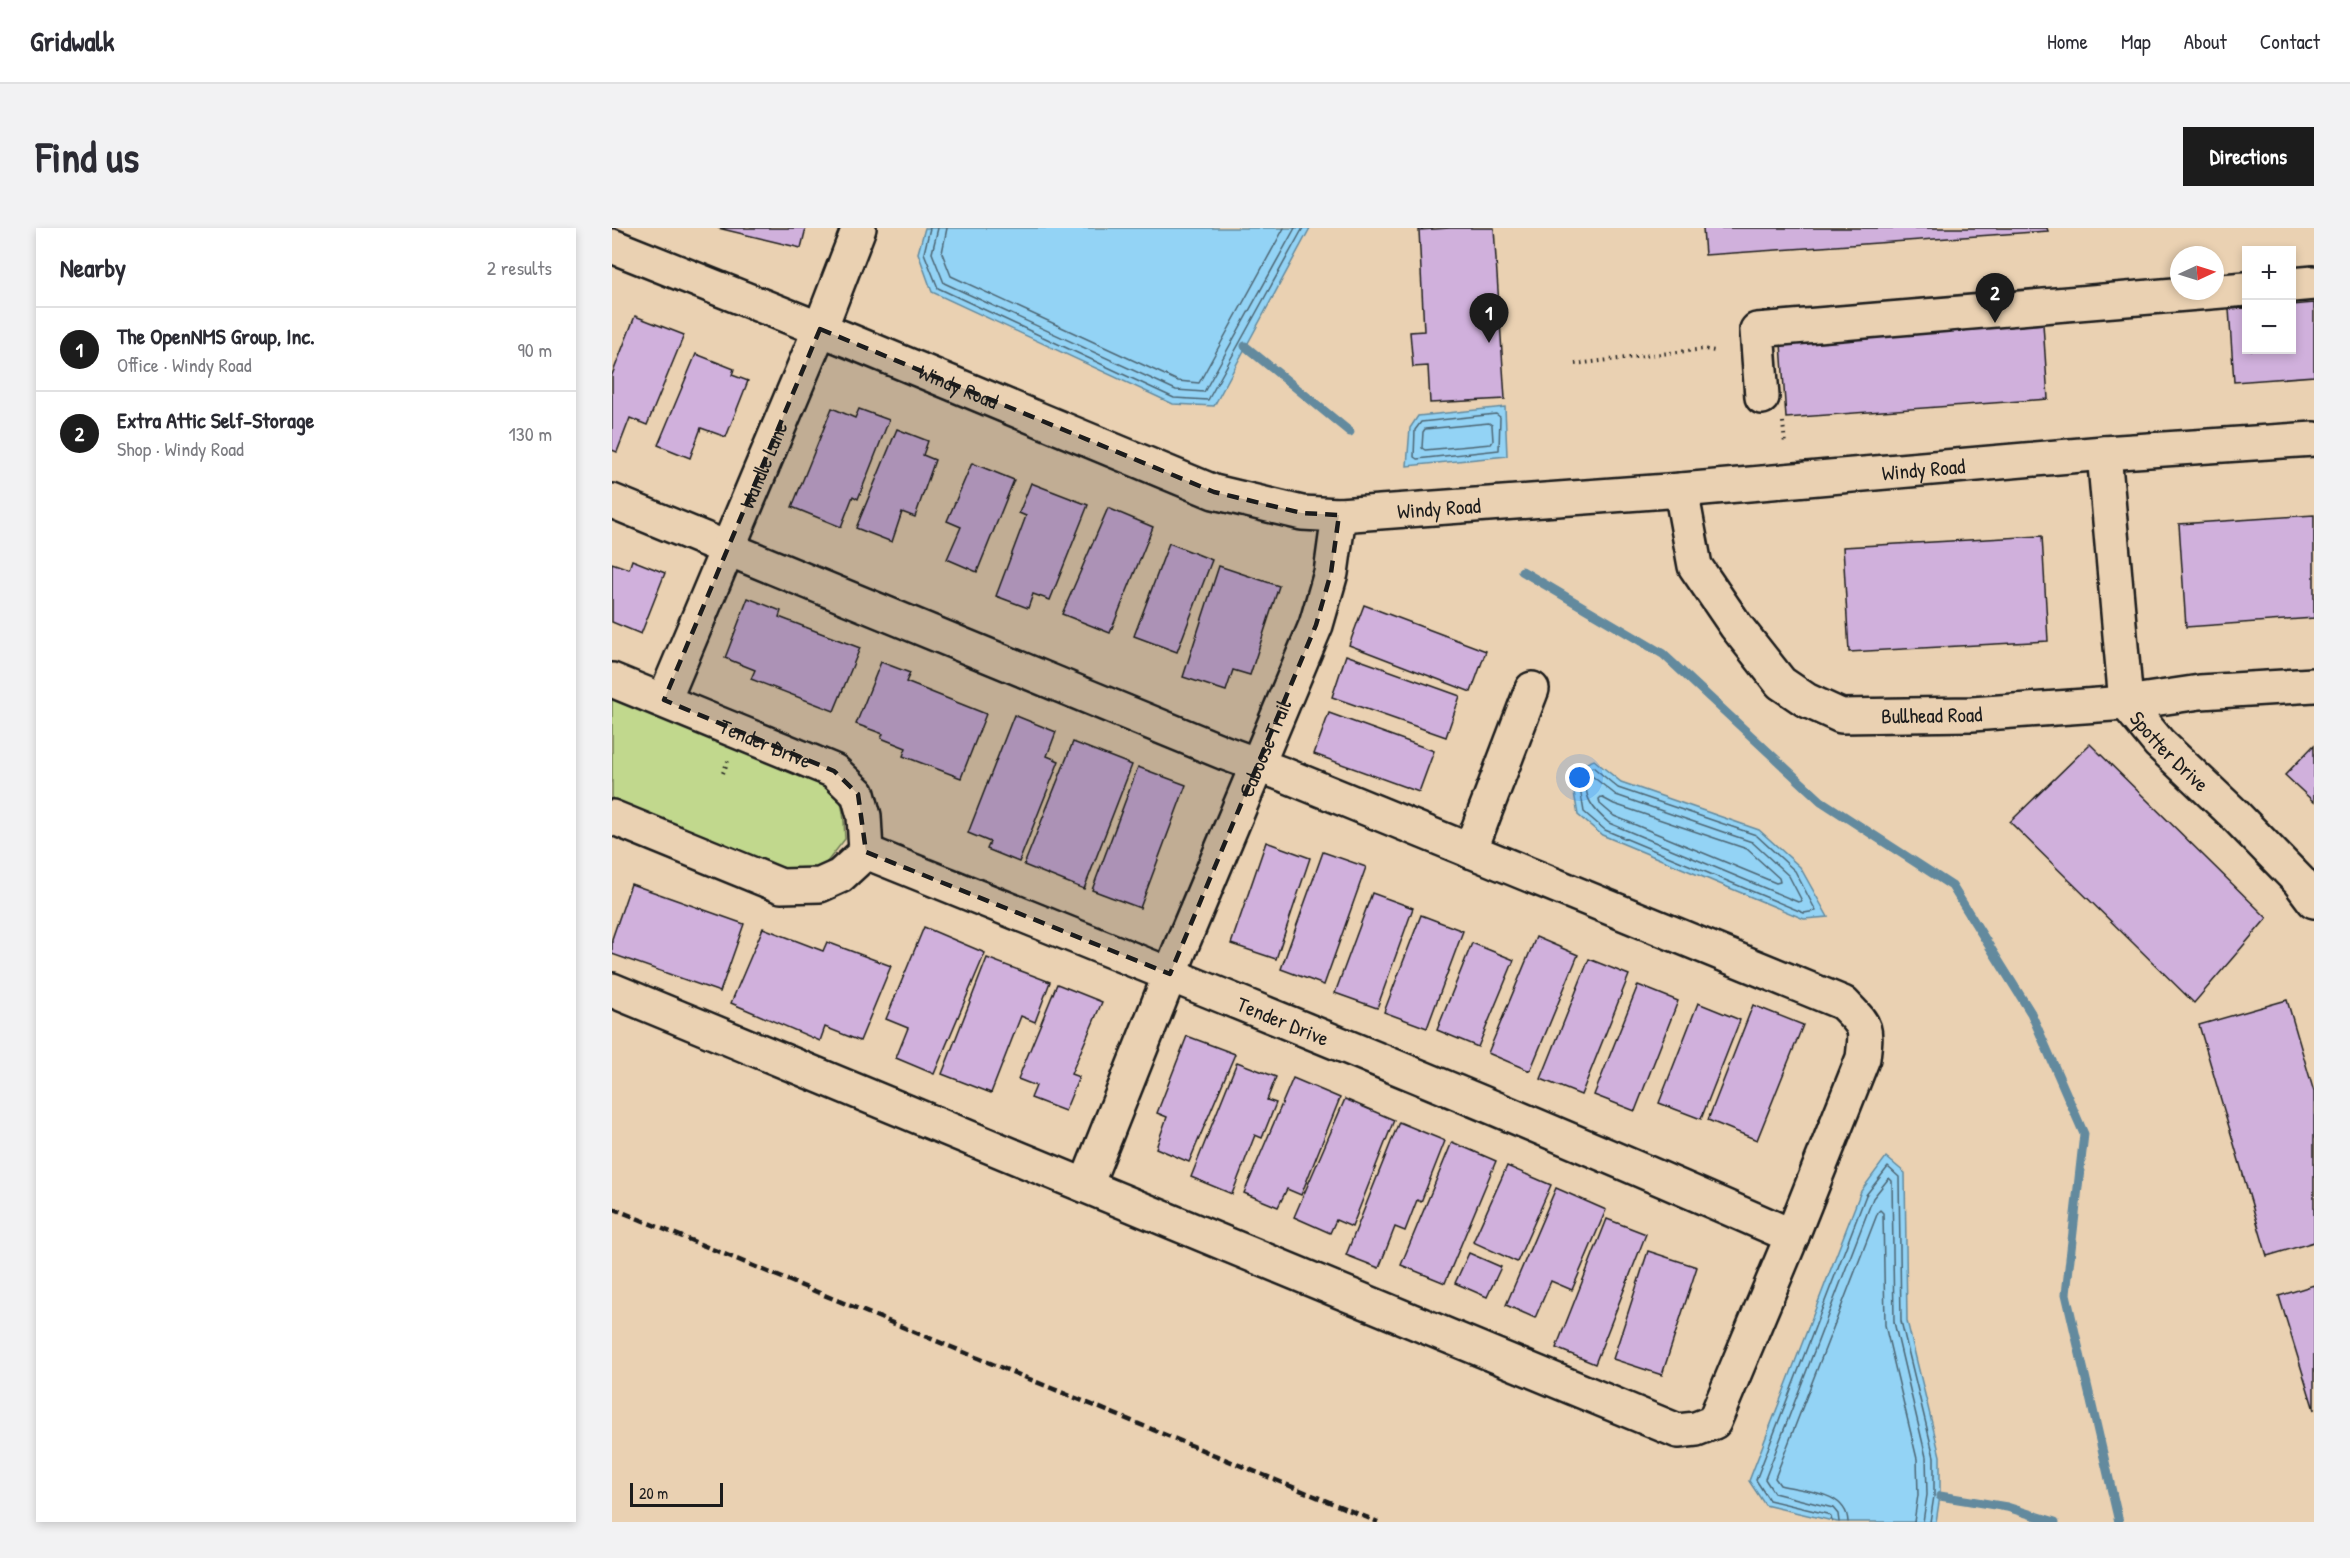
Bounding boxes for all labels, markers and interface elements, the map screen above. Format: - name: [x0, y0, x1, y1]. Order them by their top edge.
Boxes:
- text: Gridwalk: [30, 22, 114, 60]
- text: Home: [2047, 27, 2088, 56]
- text: Map: [2121, 27, 2151, 56]
- text: About: [2184, 27, 2227, 56]
- text: Contact: [2260, 27, 2320, 56]
- button: Directions: [2183, 127, 2314, 186]
- text: Find us: [36, 128, 139, 185]
- north arrow: [2170, 246, 2224, 300]
- map controls: [2242, 246, 2296, 354]
- button: +: [2242, 246, 2296, 300]
- text: Nearby: [60, 250, 126, 285]
- text: 2 results: [487, 254, 552, 281]
- pin: 2: [1976, 274, 2014, 323]
- pin: 1: [1470, 294, 1508, 343]
- button: −: [2242, 300, 2296, 354]
- text: The OpenNMS Group, Inc.: [117, 321, 315, 351]
- text: 1: [76, 336, 83, 363]
- text: 90 m: [518, 336, 552, 363]
- text: Office · Windy Road: [117, 351, 252, 378]
- street label: Windy Road: [915, 357, 1003, 416]
- text: Extra Attic Self-Storage: [117, 405, 314, 435]
- street label: Wandle Lane: [732, 417, 794, 513]
- text: 2: [75, 420, 84, 447]
- text: 130 m: [509, 420, 552, 447]
- text: Shop · Windy Road: [117, 435, 244, 462]
- street label: Windy Road: [1880, 451, 1966, 487]
- street label: Windy Road: [1396, 490, 1482, 525]
- street label: Caboose Trail: [1231, 695, 1298, 801]
- street label: Bullhead Road: [1881, 699, 1983, 730]
- street label: Spotter Drive: [2124, 704, 2216, 798]
- street label: Tender Drive: [715, 711, 816, 775]
- your location: [1565, 763, 1594, 792]
- street label: Tender Drive: [1233, 989, 1333, 1052]
- scale bar: [630, 1480, 723, 1508]
- text: 20 m: [639, 1482, 668, 1504]

